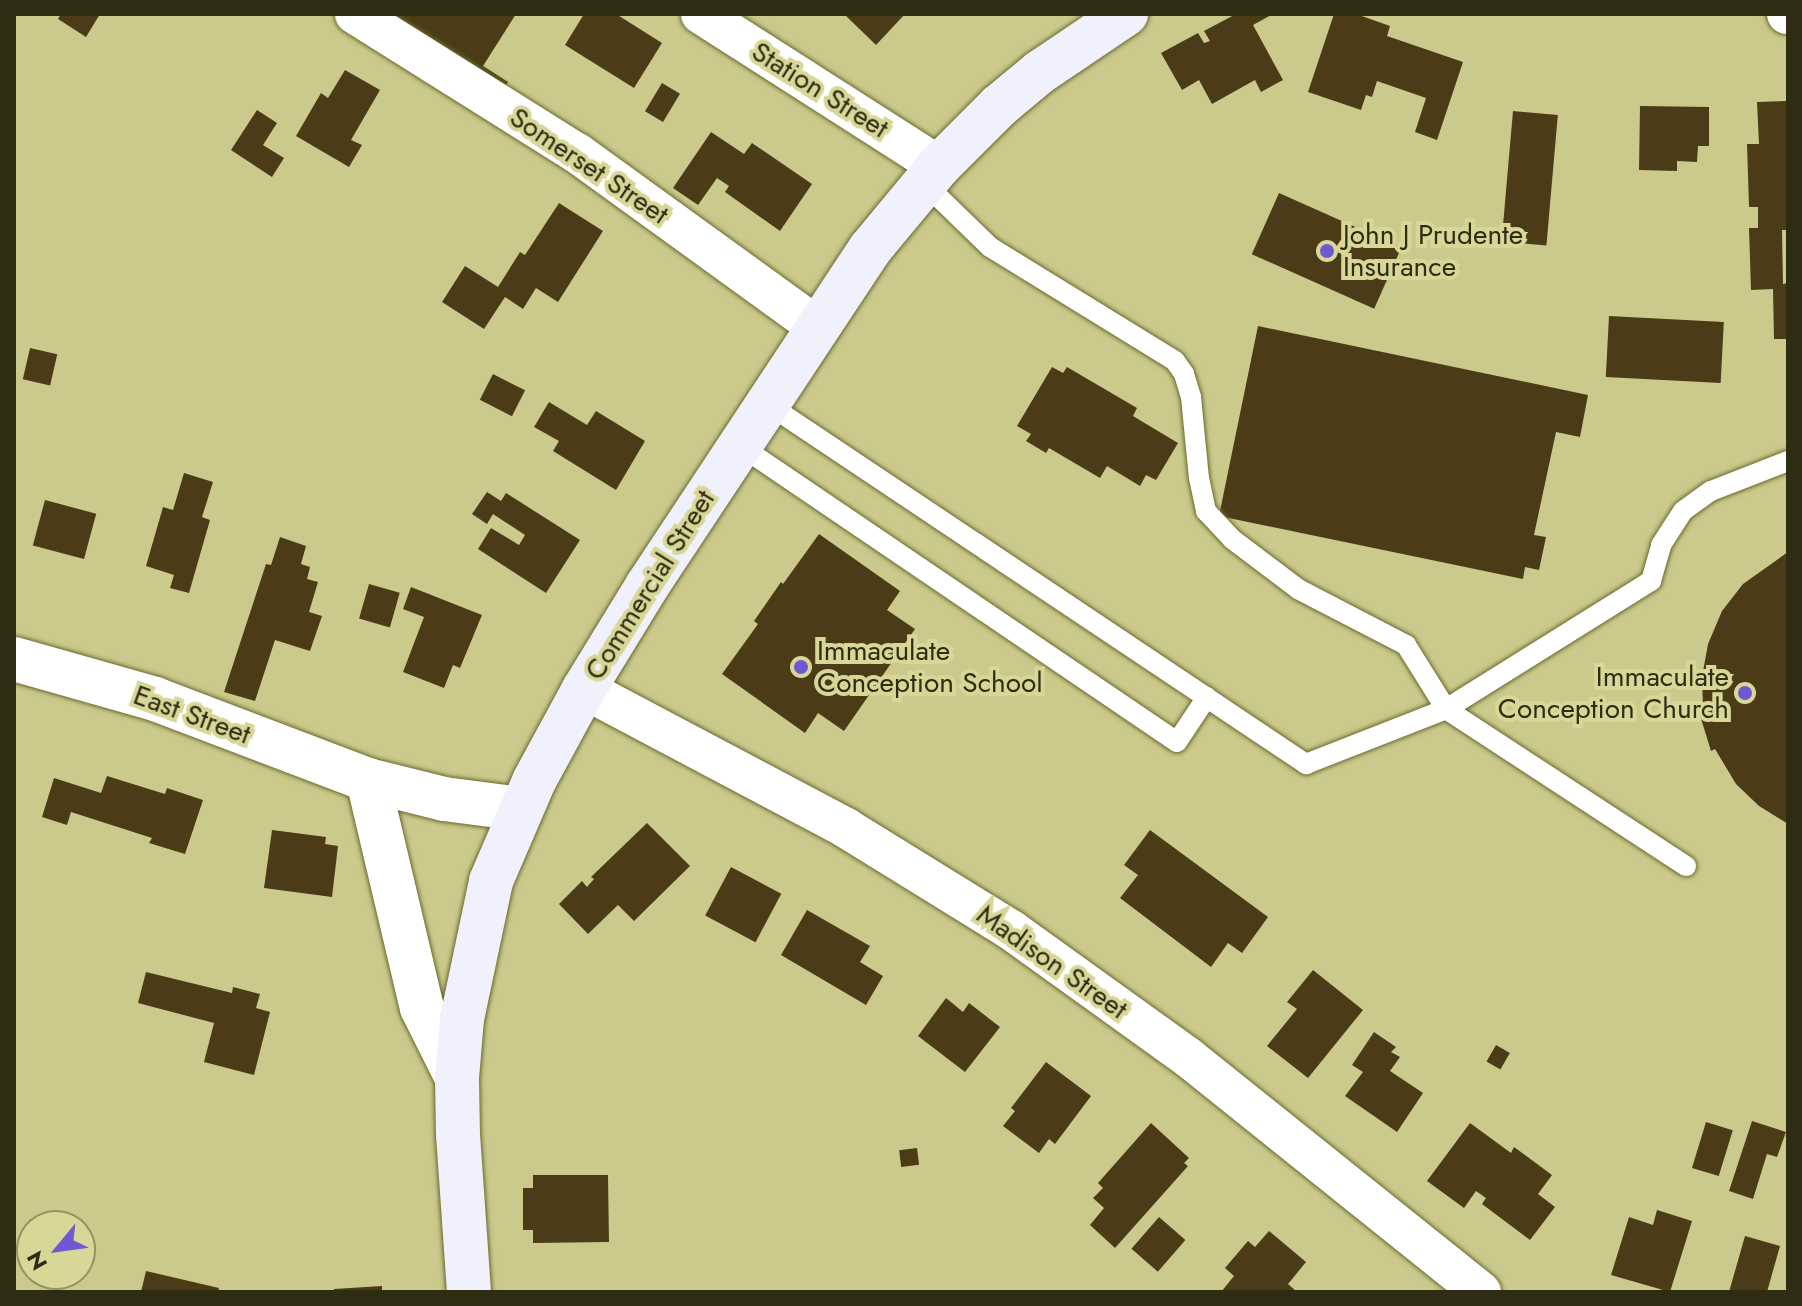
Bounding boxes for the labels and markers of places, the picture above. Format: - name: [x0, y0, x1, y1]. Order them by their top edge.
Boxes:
- place label: John J Prudente Insurance: [1343, 218, 1523, 284]
- marker: John J Prudente Insurance: [1318, 242, 1336, 260]
- place label: Immaculate Conception School: [817, 634, 1043, 700]
- marker: Immaculate Conception School: [792, 658, 810, 676]
- place label: Immaculate Conception Church: [1498, 660, 1729, 726]
- marker: Immaculate Conception Church: [1736, 684, 1754, 702]

